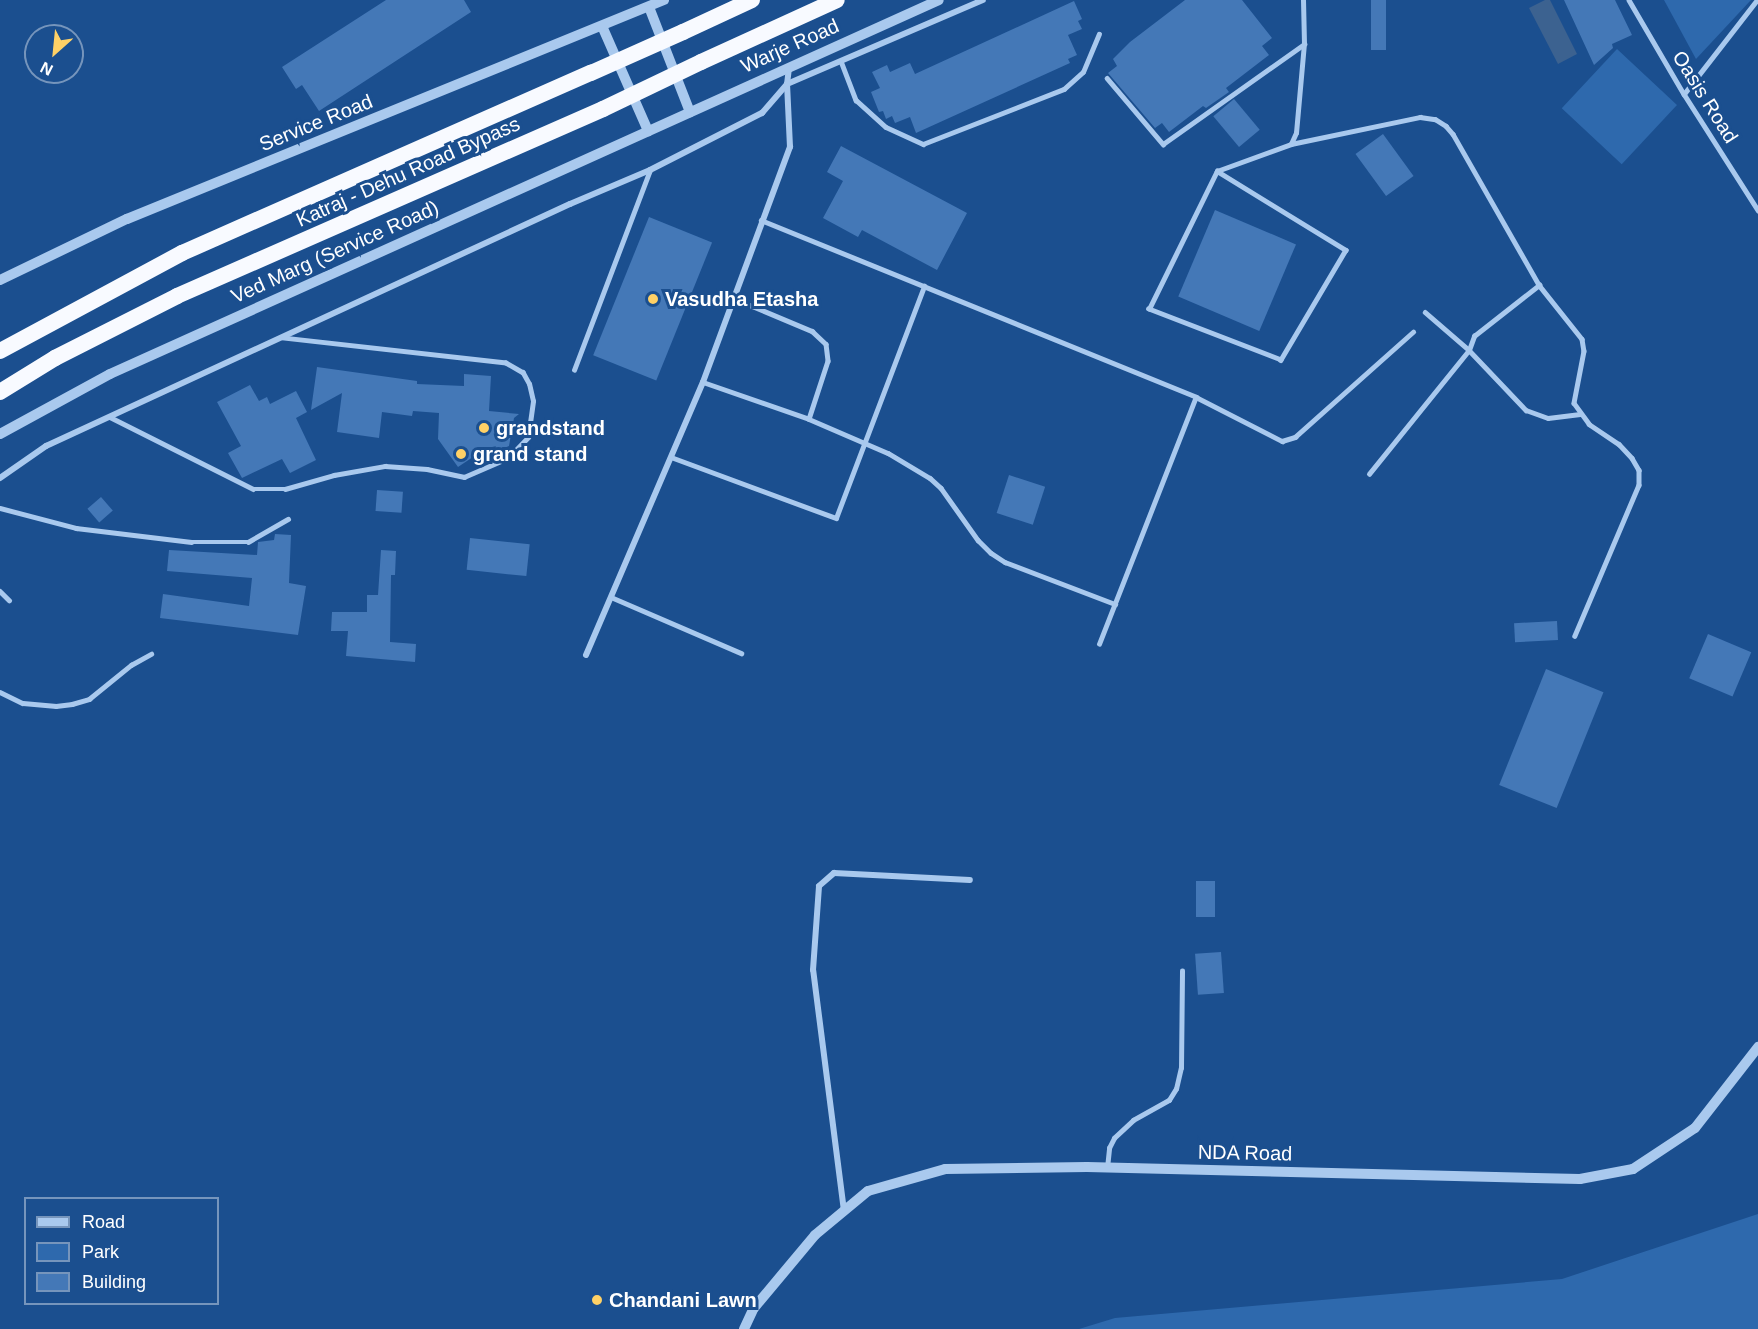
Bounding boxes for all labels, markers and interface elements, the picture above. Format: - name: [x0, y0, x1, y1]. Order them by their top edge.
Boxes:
- street label: Warje Road: [737, 14, 843, 78]
- north arrow: [24, 24, 84, 84]
- street label: Oasis Road: [1667, 46, 1743, 148]
- text: N: [37, 59, 56, 79]
- street label: Service Road: [256, 89, 376, 157]
- street label: Katraj - Dehu Road Bypass: [292, 112, 524, 232]
- street label: Ved Marg (Service Road): [228, 195, 442, 309]
- place label: Vasudha Etasha: [665, 287, 818, 311]
- marker: Vasudha Etasha: [646, 292, 660, 306]
- place label: grandstand: [496, 416, 605, 440]
- marker: grandstand: [477, 421, 491, 435]
- place label: grand stand: [473, 442, 587, 466]
- marker: grand stand: [454, 447, 468, 461]
- street label: NDA Road: [1197, 1140, 1293, 1166]
- legend: [24, 1197, 219, 1305]
- text: Road: [82, 1212, 125, 1232]
- text: Park: [82, 1242, 119, 1262]
- text: Building: [82, 1272, 146, 1292]
- place label: Chandani Lawn: [609, 1288, 757, 1312]
- marker: Chandani Lawn: [590, 1293, 604, 1307]

